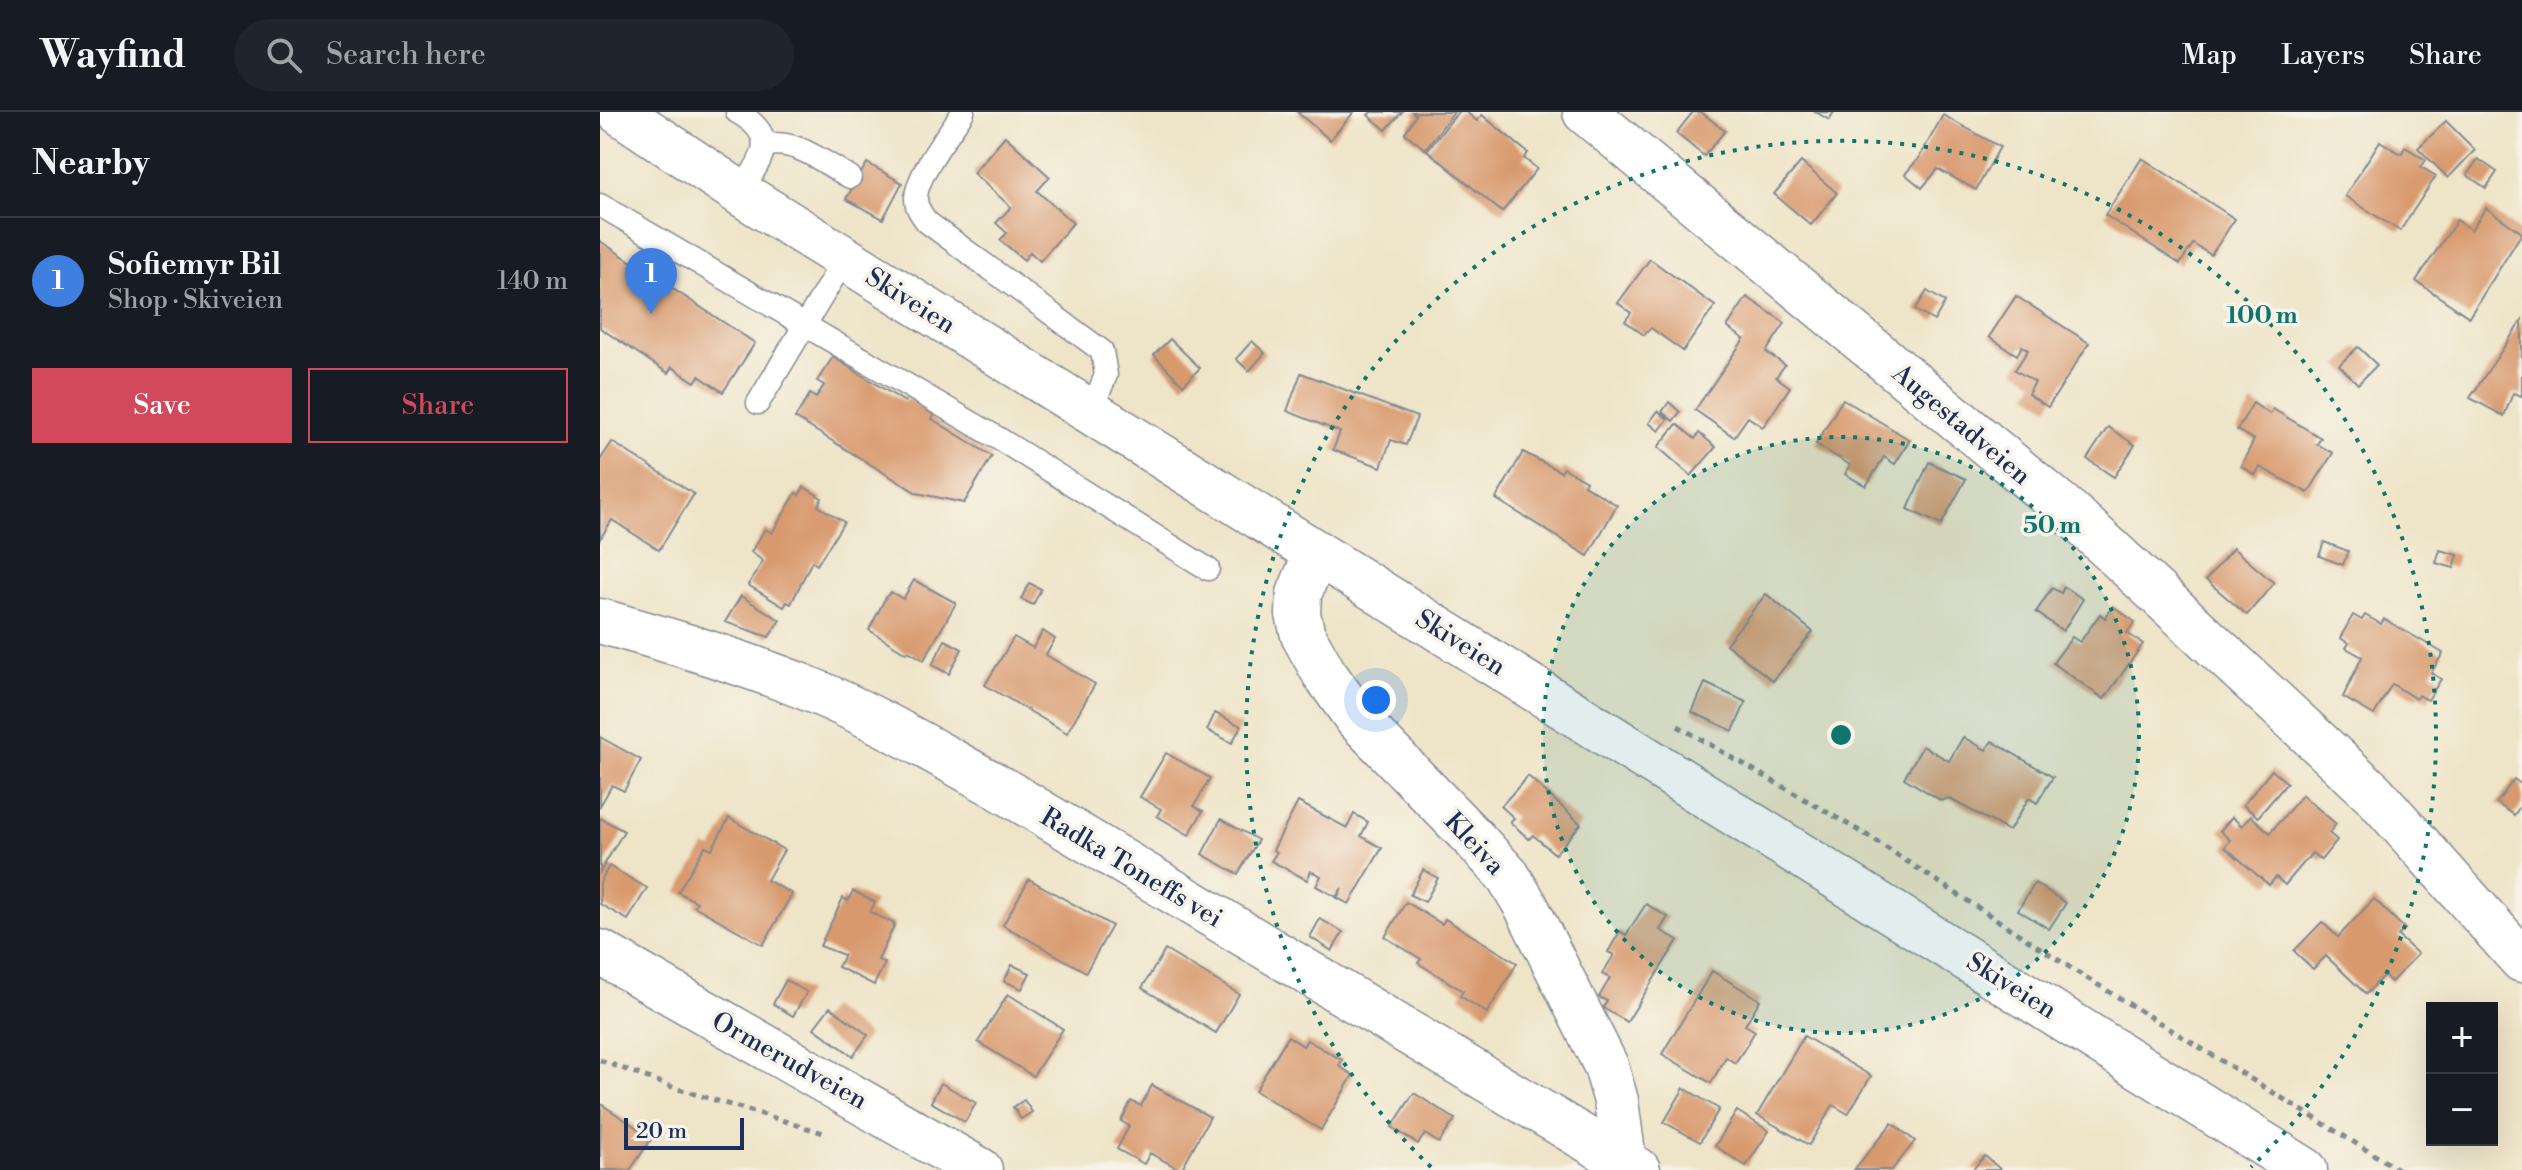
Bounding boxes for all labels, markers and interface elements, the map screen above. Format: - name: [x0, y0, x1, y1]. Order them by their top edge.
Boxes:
- search box: [234, 19, 794, 91]
- text: Wayfind: [40, 32, 186, 79]
- icon: search: [262, 33, 306, 77]
- text: Search here: [326, 36, 486, 74]
- text: Map: [2182, 38, 2237, 73]
- text: Layers: [2281, 38, 2365, 73]
- text: Share: [2409, 38, 2482, 73]
- text: Nearby: [32, 143, 150, 185]
- text: Sofiemyr Bil: [108, 246, 281, 284]
- pin: 1: [625, 248, 677, 314]
- street label: Skiveien: [860, 261, 961, 341]
- text: 1: [52, 265, 64, 297]
- text: 140 m: [497, 265, 568, 297]
- text: Shop · Skiveien: [108, 284, 283, 316]
- text: 100 m: [2226, 301, 2298, 331]
- street label: Augestadveien: [1885, 357, 2037, 492]
- button: Save: [32, 368, 292, 443]
- button: Share: [308, 368, 568, 443]
- text: 50 m: [2023, 511, 2081, 541]
- street label: Skiveien: [1410, 603, 1511, 683]
- your location: [1356, 680, 1396, 720]
- centre of rings: [1827, 721, 1855, 749]
- street label: Radka Toneffs vei: [1035, 801, 1228, 935]
- street label: Kleiva: [1437, 806, 1512, 882]
- street label: Skiveien: [1961, 946, 2062, 1026]
- map controls: [2426, 1002, 2498, 1146]
- button: +: [2426, 1002, 2498, 1074]
- street label: Ormerudveien: [706, 1005, 873, 1117]
- button: −: [2426, 1074, 2498, 1146]
- scale bar: [624, 1114, 744, 1150]
- text: 20 m: [636, 1118, 687, 1145]

